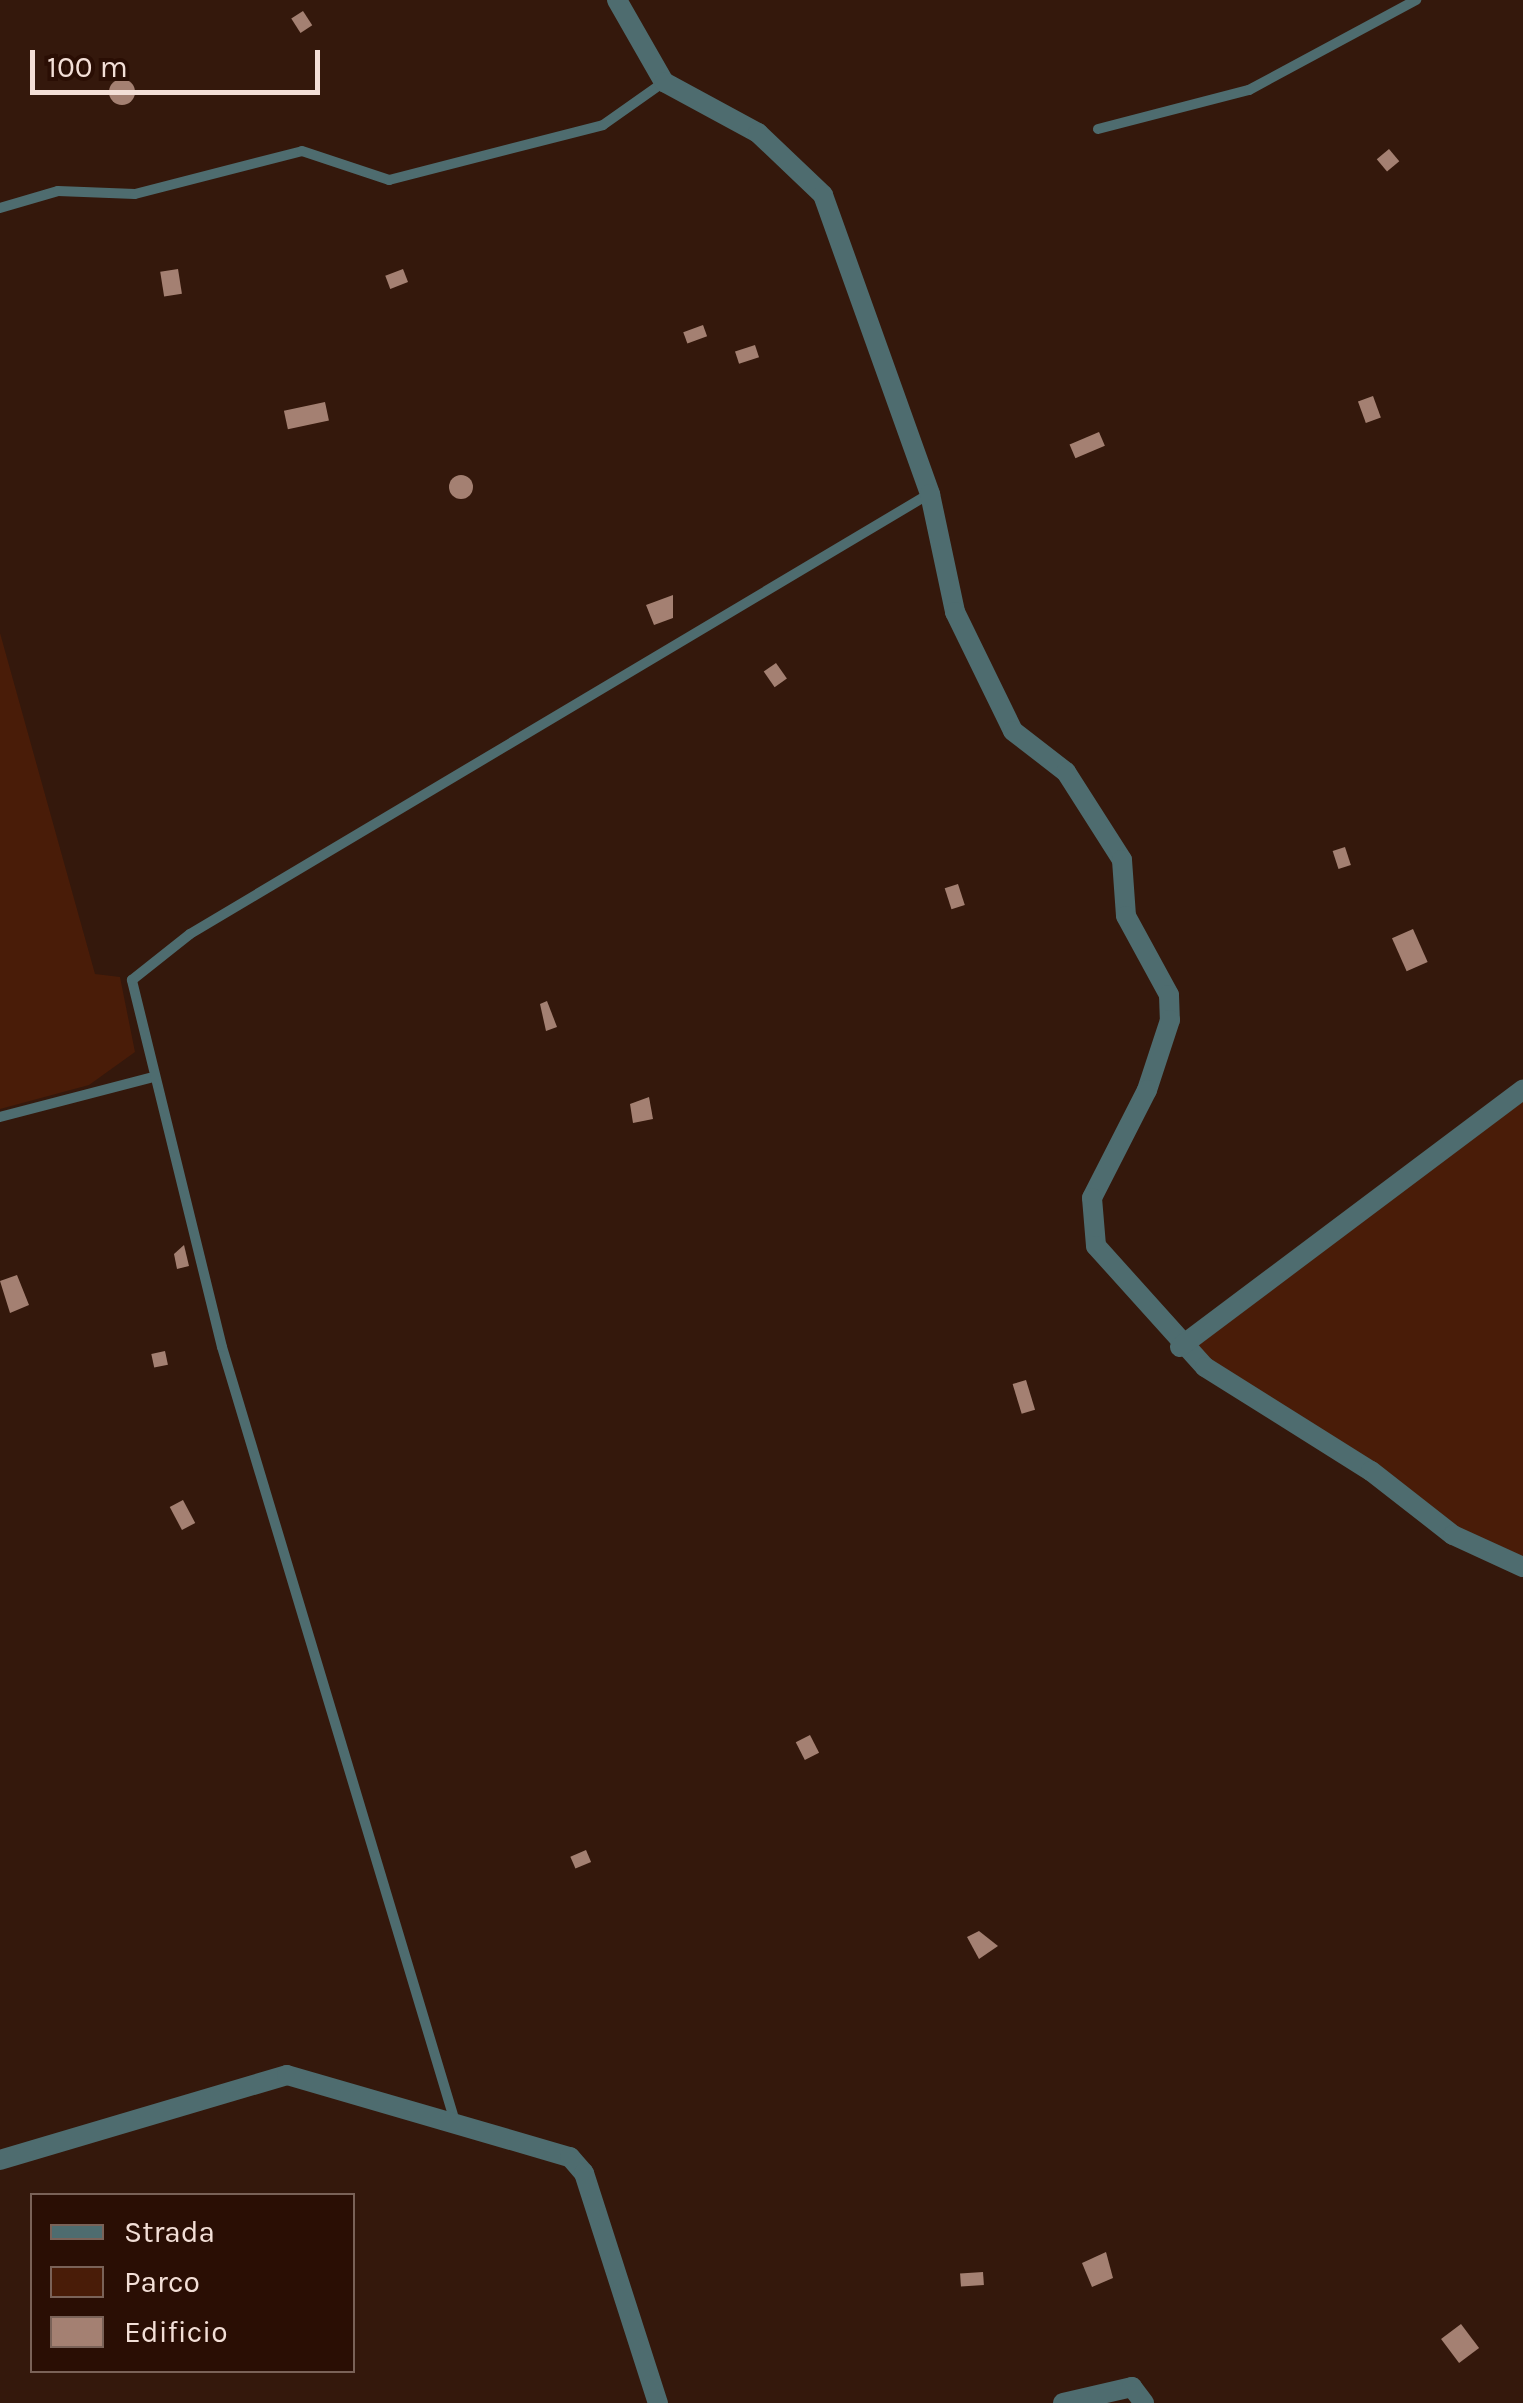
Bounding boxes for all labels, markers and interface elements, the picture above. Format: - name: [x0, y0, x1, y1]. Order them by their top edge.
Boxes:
- scale bar: [35, 30, 325, 92]
- text: 100 m: [47, 49, 128, 85]
- legend: [30, 2193, 355, 2373]
- text: Strada: [124, 2214, 215, 2250]
- text: Parco: [124, 2264, 200, 2300]
- text: Edificio: [124, 2314, 228, 2350]

